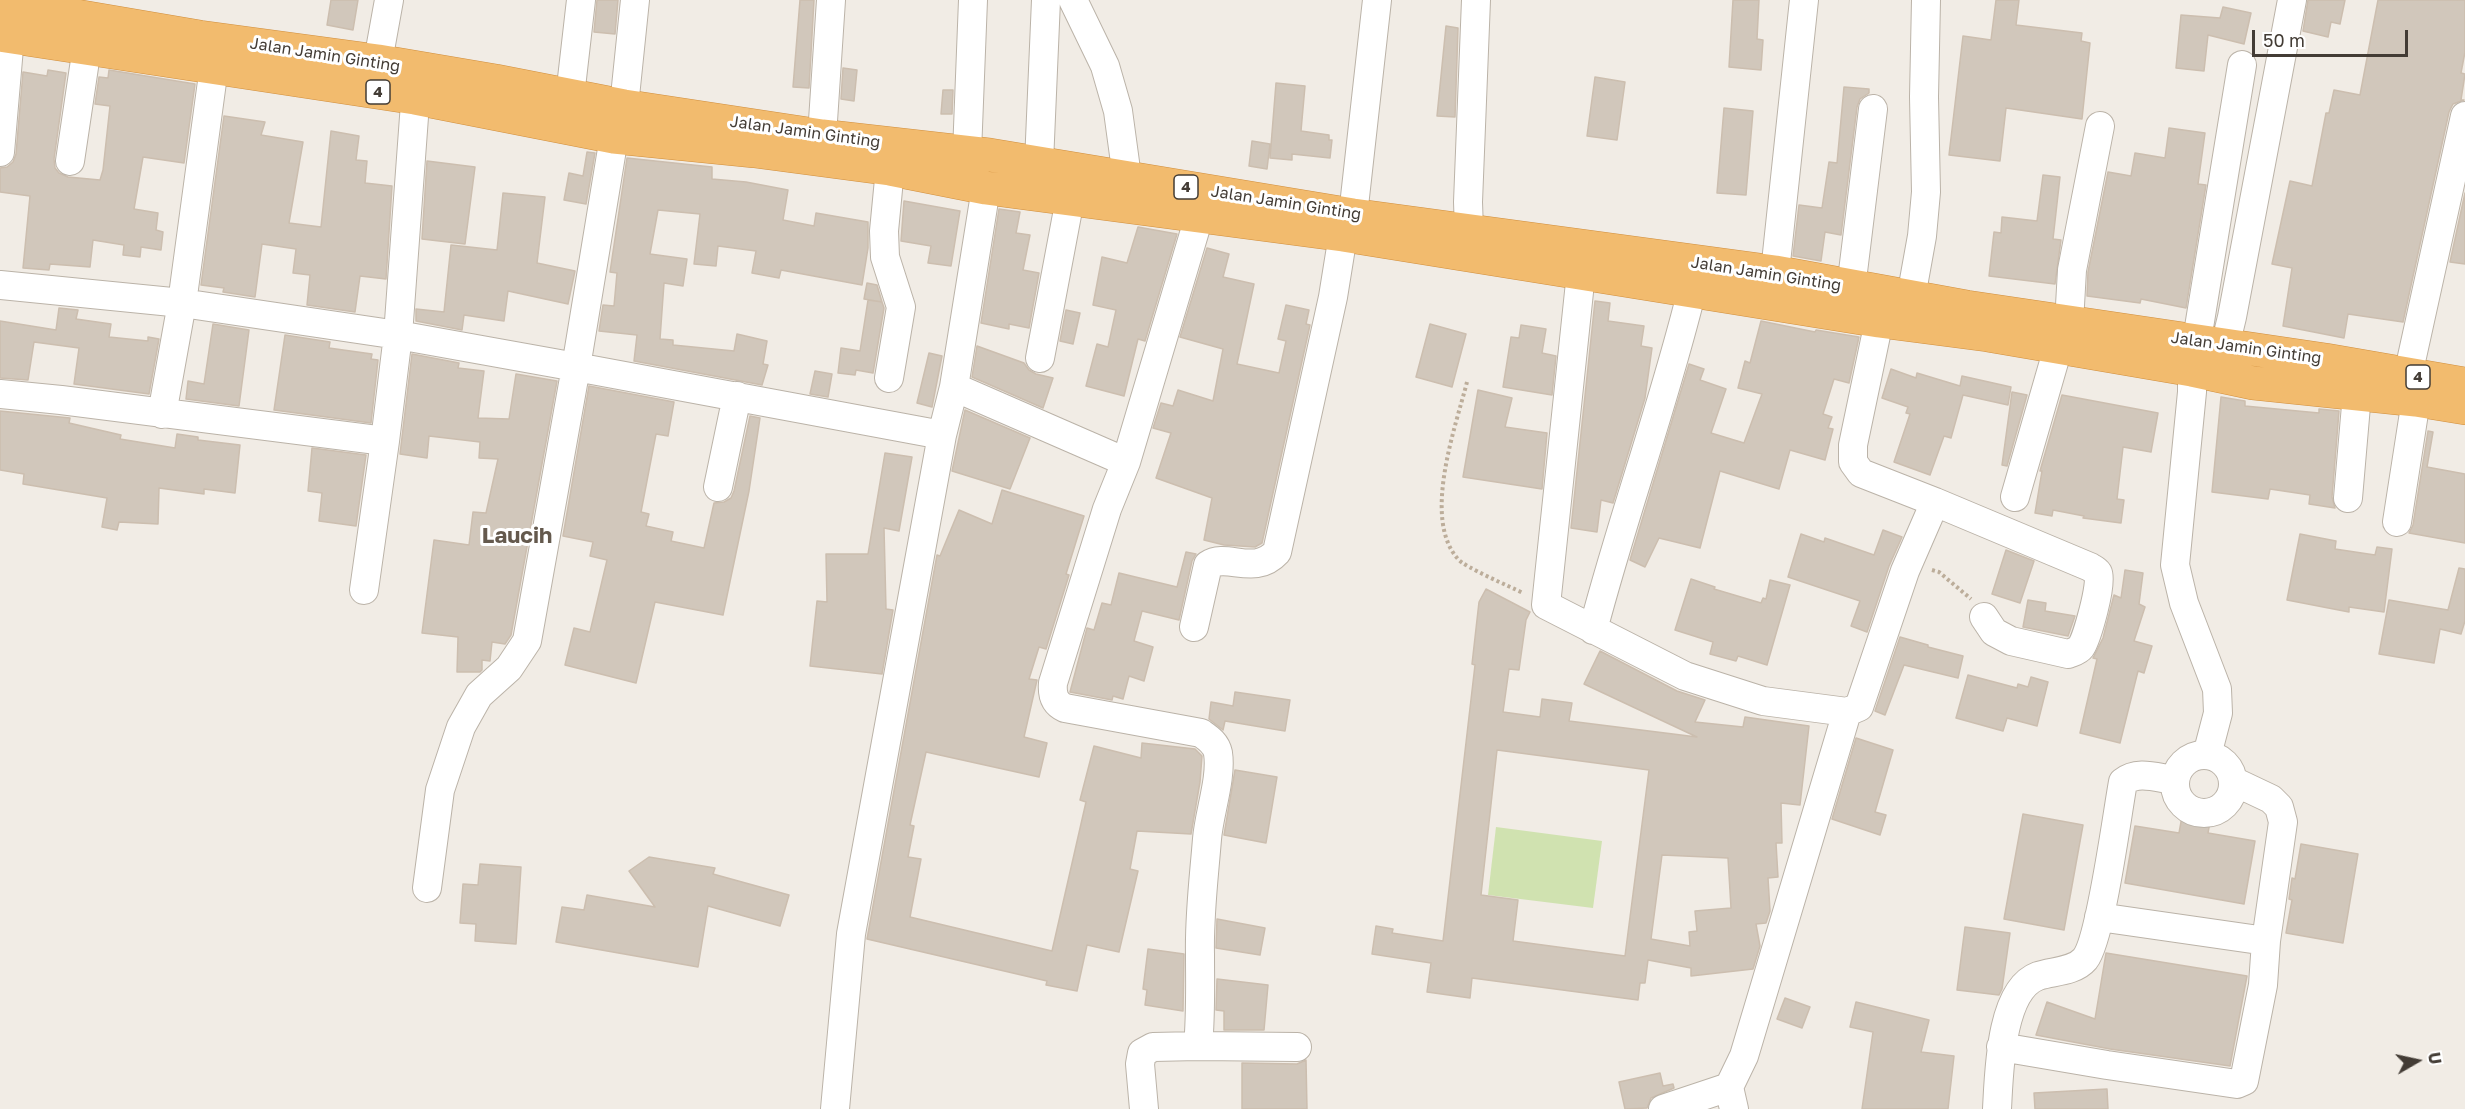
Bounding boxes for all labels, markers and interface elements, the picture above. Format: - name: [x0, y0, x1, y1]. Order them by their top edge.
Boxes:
- scale bar: [2255, 18, 2411, 56]
- text: 50 m: [2263, 29, 2305, 51]
- street label: Jalan Jamin Ginting: [249, 34, 401, 76]
- road number: 4: [366, 80, 390, 104]
- street label: Jalan Jamin Ginting: [729, 112, 881, 152]
- road number: 4: [1174, 175, 1198, 199]
- street label: Jalan Jamin Ginting: [1210, 182, 1362, 224]
- street label: Jalan Jamin Ginting: [1690, 253, 1842, 295]
- street label: Jalan Jamin Ginting: [2170, 328, 2322, 368]
- road number: 4: [2406, 365, 2430, 389]
- district label: Laucih: [482, 523, 552, 549]
- north arrow: [2387, 1031, 2447, 1091]
- text: U: [2424, 1051, 2446, 1066]

